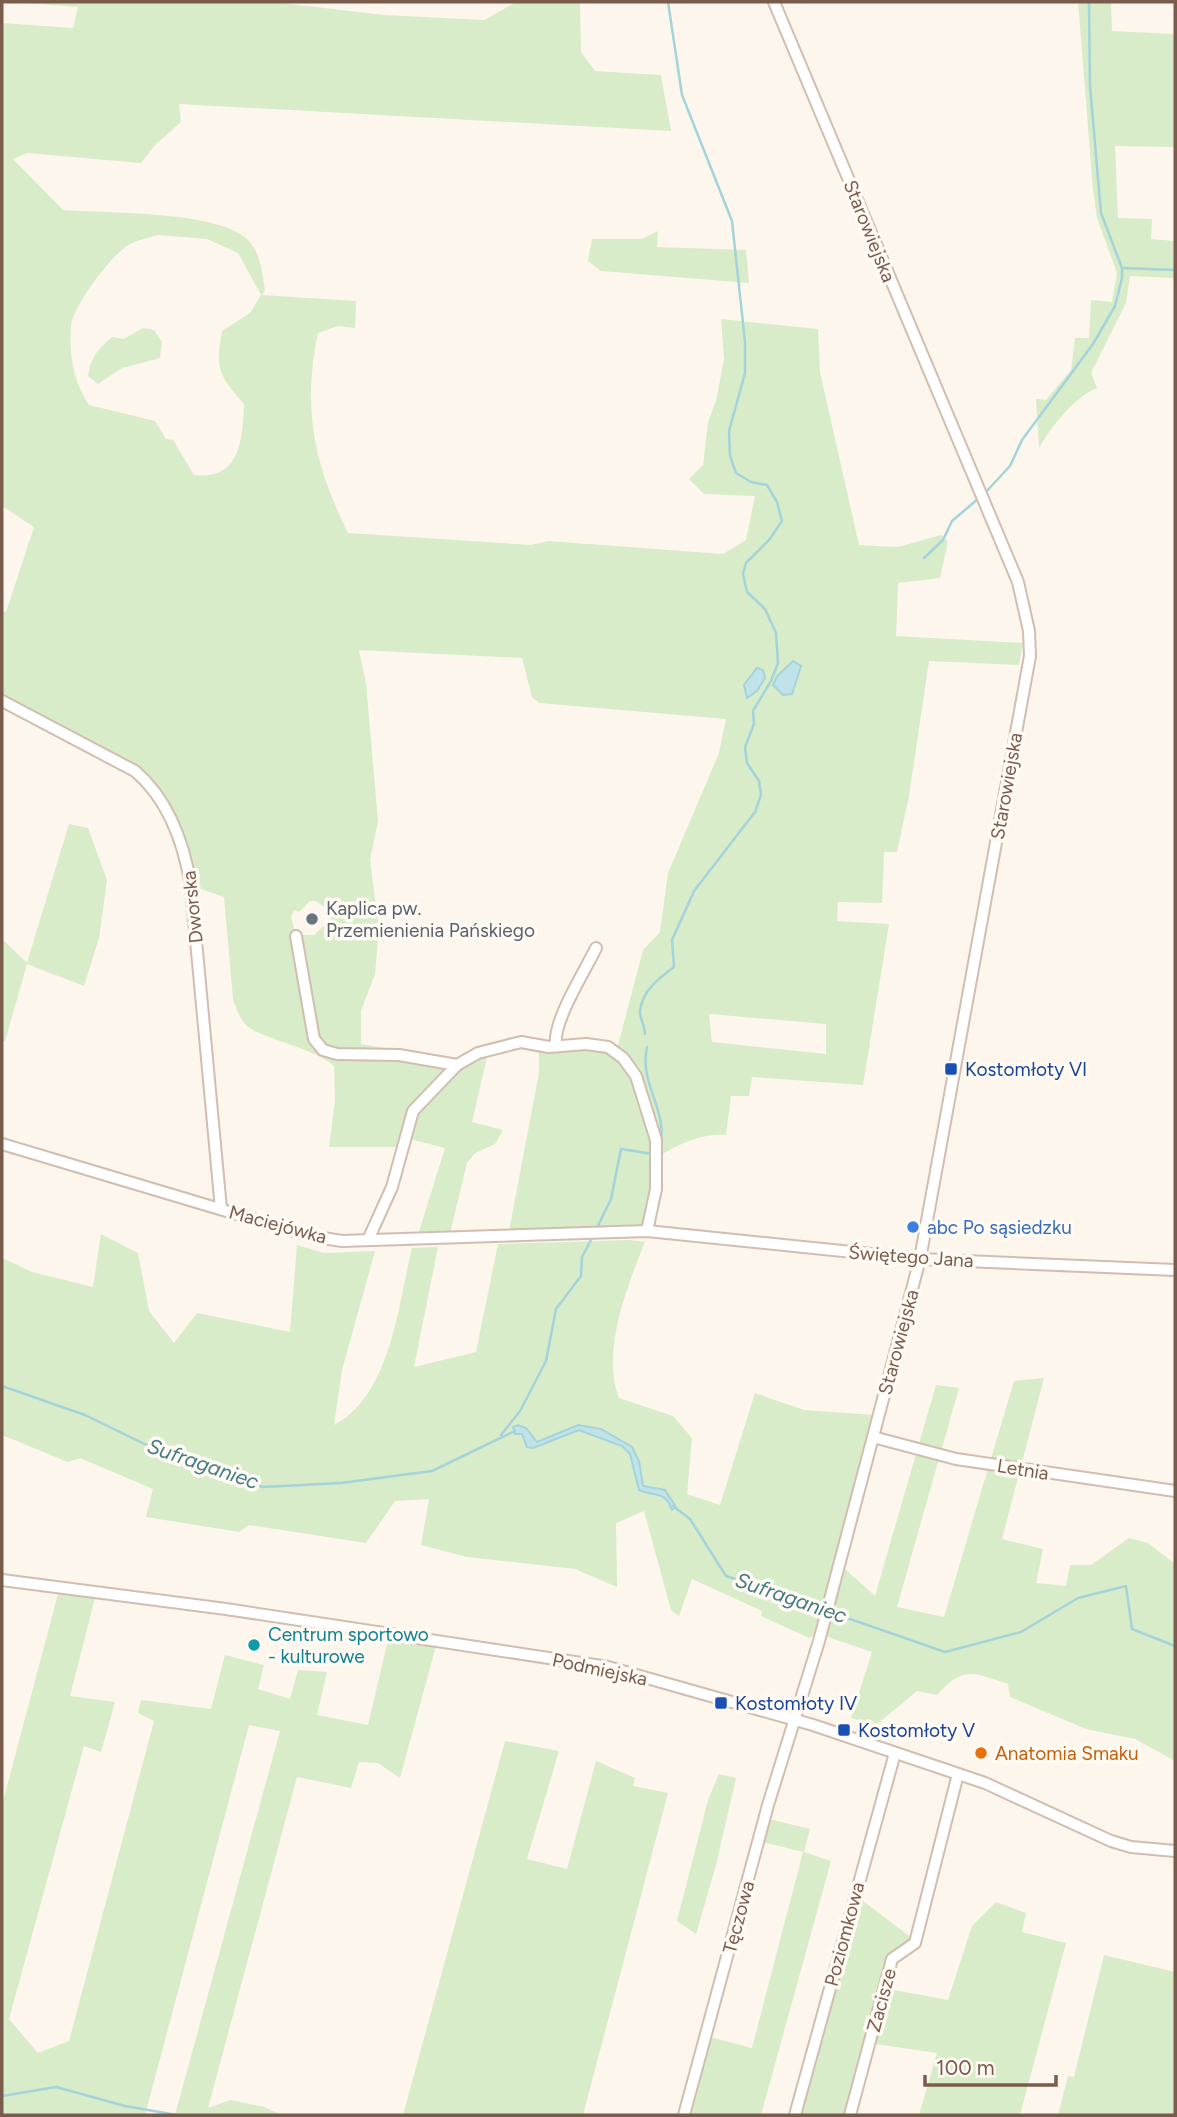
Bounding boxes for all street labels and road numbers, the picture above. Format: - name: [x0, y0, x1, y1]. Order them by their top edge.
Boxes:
- street label: Starowiejska: [839, 177, 900, 286]
- street label: Starowiejska: [986, 731, 1027, 841]
- street label: Dworska: [177, 870, 208, 944]
- street label: Maciejówka: [226, 1200, 329, 1249]
- street label: Świętego Jana: [848, 1241, 974, 1272]
- street label: Starowiejska: [873, 1287, 924, 1397]
- street label: Letnia: [995, 1454, 1050, 1485]
- street label: Podmiejska: [550, 1648, 650, 1691]
- street label: Tęczowa: [718, 1878, 759, 1956]
- street label: Poziomkowa: [820, 1880, 869, 1989]
- street label: Zacisze: [862, 1966, 901, 2035]

